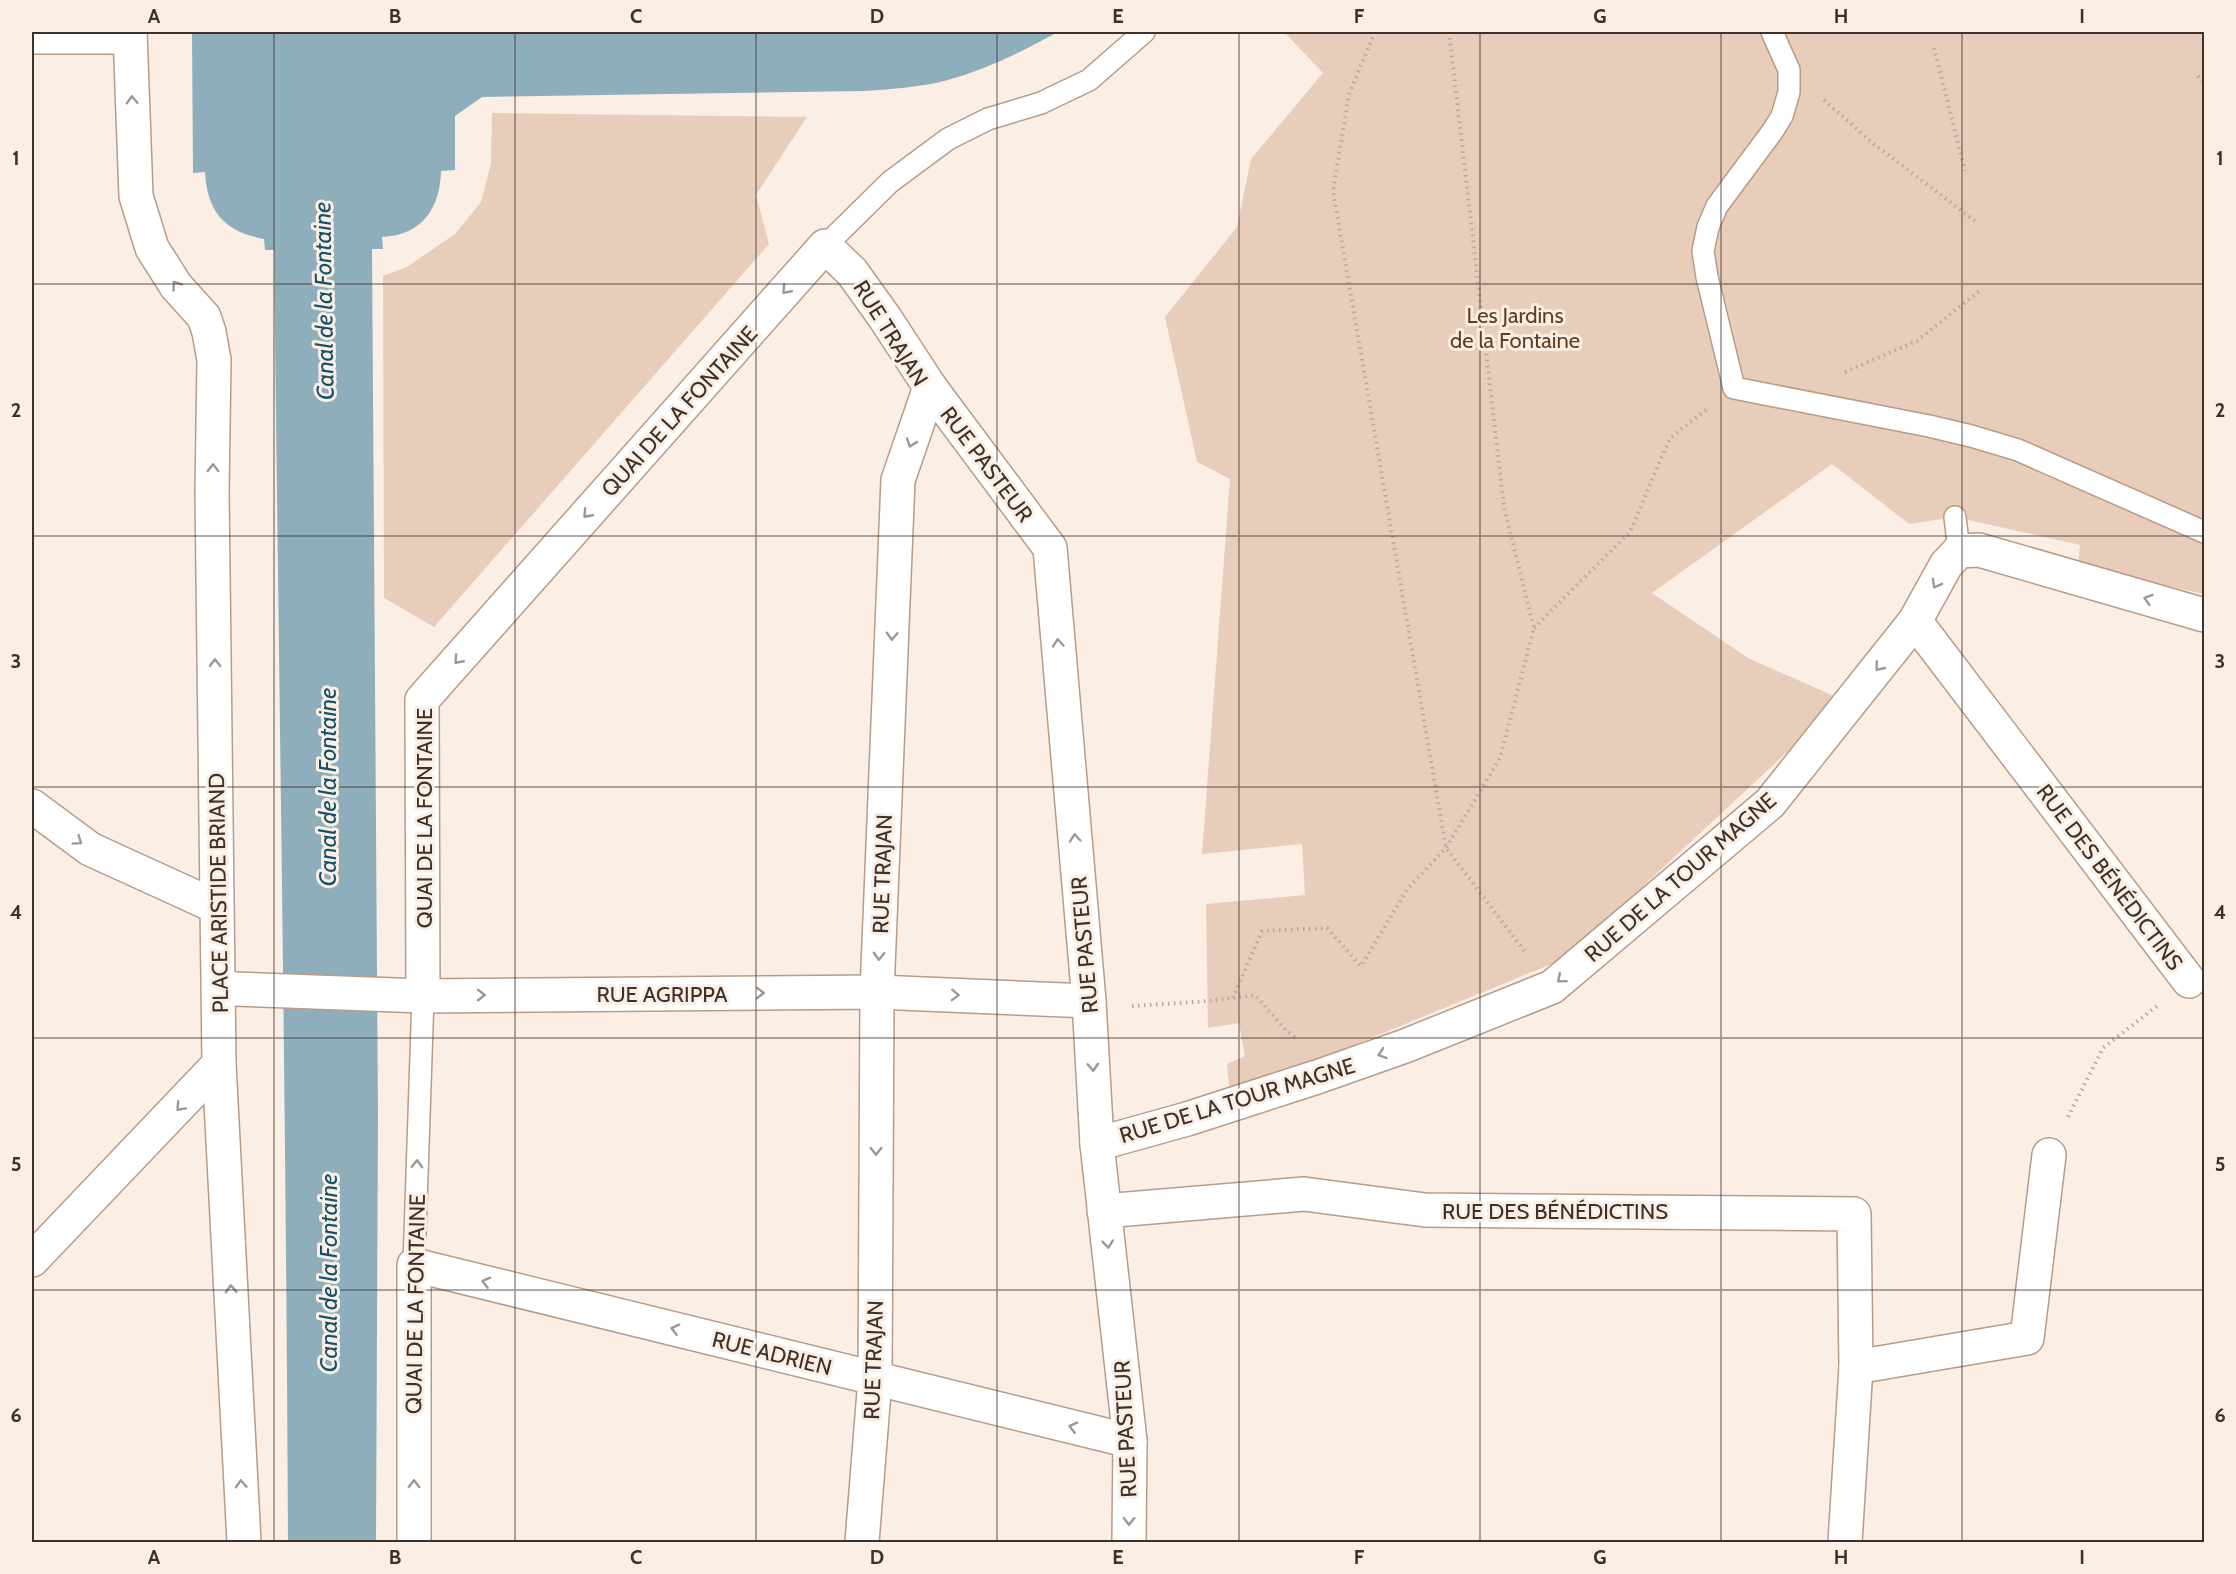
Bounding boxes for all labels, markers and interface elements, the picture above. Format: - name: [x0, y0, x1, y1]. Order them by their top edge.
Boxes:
- text: A: [148, 4, 161, 28]
- text: B: [389, 4, 401, 28]
- text: C: [630, 4, 642, 28]
- text: D: [870, 4, 884, 28]
- text: E: [1112, 4, 1124, 28]
- text: F: [1354, 4, 1365, 28]
- text: G: [1593, 4, 1607, 28]
- text: H: [1834, 4, 1848, 28]
- text: I: [2079, 4, 2085, 28]
- one-way arrow: [125, 95, 138, 104]
- text: 1: [12, 146, 20, 170]
- text: 1: [2216, 146, 2224, 170]
- water label: Canal de la Fontaine: [307, 202, 340, 400]
- street label: RUE TRAJAN: [847, 275, 934, 391]
- one-way arrow: [173, 280, 184, 291]
- one-way arrow: [782, 283, 793, 294]
- park label: Les Jardins de la Fontaine: [1450, 302, 1580, 354]
- street label: QUAI DE LA FONTAINE: [596, 320, 763, 502]
- text: 2: [11, 398, 21, 422]
- text: 2: [2215, 398, 2225, 422]
- street label: RUE PASTEUR: [934, 401, 1039, 527]
- one-way arrow: [906, 437, 918, 448]
- one-way arrow: [206, 464, 219, 473]
- one-way arrow: [583, 507, 594, 518]
- one-way arrow: [1932, 578, 1943, 588]
- one-way arrow: [2143, 594, 2154, 606]
- one-way arrow: [886, 631, 898, 640]
- one-way arrow: [1052, 639, 1065, 648]
- text: 3: [11, 649, 21, 673]
- text: 3: [2215, 649, 2225, 673]
- one-way arrow: [454, 653, 465, 664]
- one-way arrow: [209, 659, 221, 668]
- one-way arrow: [1875, 660, 1886, 671]
- water label: Canal de la Fontaine: [313, 688, 342, 886]
- street label: QUAI DE LA FONTAINE: [411, 708, 438, 928]
- street label: PLACE ARISTIDE BRIAND: [203, 773, 234, 1013]
- street label: RUE DES BÉNÉDICTINS: [2031, 779, 2189, 976]
- street label: RUE DE LA TOUR MAGNE: [1579, 787, 1782, 968]
- street label: RUE TRAJAN: [867, 814, 898, 934]
- one-way arrow: [1069, 833, 1082, 842]
- one-way arrow: [72, 834, 83, 845]
- street label: RUE PASTEUR: [1065, 875, 1104, 1015]
- text: 4: [10, 900, 22, 924]
- text: 4: [2214, 900, 2226, 924]
- one-way arrow: [872, 952, 885, 961]
- one-way arrow: [1557, 972, 1568, 983]
- street label: RUE AGRIPPA: [596, 981, 728, 1008]
- one-way arrow: [756, 987, 765, 999]
- one-way arrow: [477, 989, 486, 1001]
- one-way arrow: [951, 989, 960, 1002]
- one-way arrow: [1377, 1047, 1388, 1060]
- street label: RUE DE LA TOUR MAGNE: [1116, 1052, 1358, 1149]
- one-way arrow: [1086, 1063, 1099, 1072]
- one-way arrow: [176, 1099, 187, 1110]
- one-way arrow: [870, 1147, 882, 1156]
- text: 5: [11, 1152, 21, 1176]
- text: 5: [2215, 1152, 2225, 1176]
- one-way arrow: [411, 1160, 424, 1169]
- water label: Canal de la Fontaine: [314, 1174, 343, 1372]
- street label: QUAI DE LA FONTAINE: [400, 1194, 431, 1414]
- street label: RUE DES BÉNÉDICTINS: [1442, 1198, 1668, 1225]
- one-way arrow: [1101, 1239, 1114, 1248]
- one-way arrow: [481, 1277, 491, 1290]
- one-way arrow: [224, 1285, 237, 1294]
- street label: RUE TRAJAN: [858, 1300, 889, 1420]
- one-way arrow: [671, 1324, 681, 1337]
- street label: RUE ADRIEN: [709, 1326, 835, 1381]
- street label: RUE PASTEUR: [1108, 1360, 1143, 1498]
- text: 6: [10, 1403, 22, 1427]
- text: 6: [2214, 1403, 2226, 1427]
- one-way arrow: [1068, 1422, 1078, 1435]
- one-way arrow: [235, 1480, 248, 1489]
- one-way arrow: [408, 1480, 420, 1489]
- one-way arrow: [1123, 1517, 1135, 1526]
- text: A: [148, 1545, 161, 1569]
- text: B: [389, 1545, 401, 1569]
- text: C: [630, 1545, 642, 1569]
- text: D: [870, 1545, 884, 1569]
- text: E: [1112, 1545, 1124, 1569]
- text: F: [1354, 1545, 1365, 1569]
- text: G: [1593, 1545, 1607, 1569]
- text: H: [1834, 1545, 1848, 1569]
- text: I: [2079, 1545, 2085, 1569]

